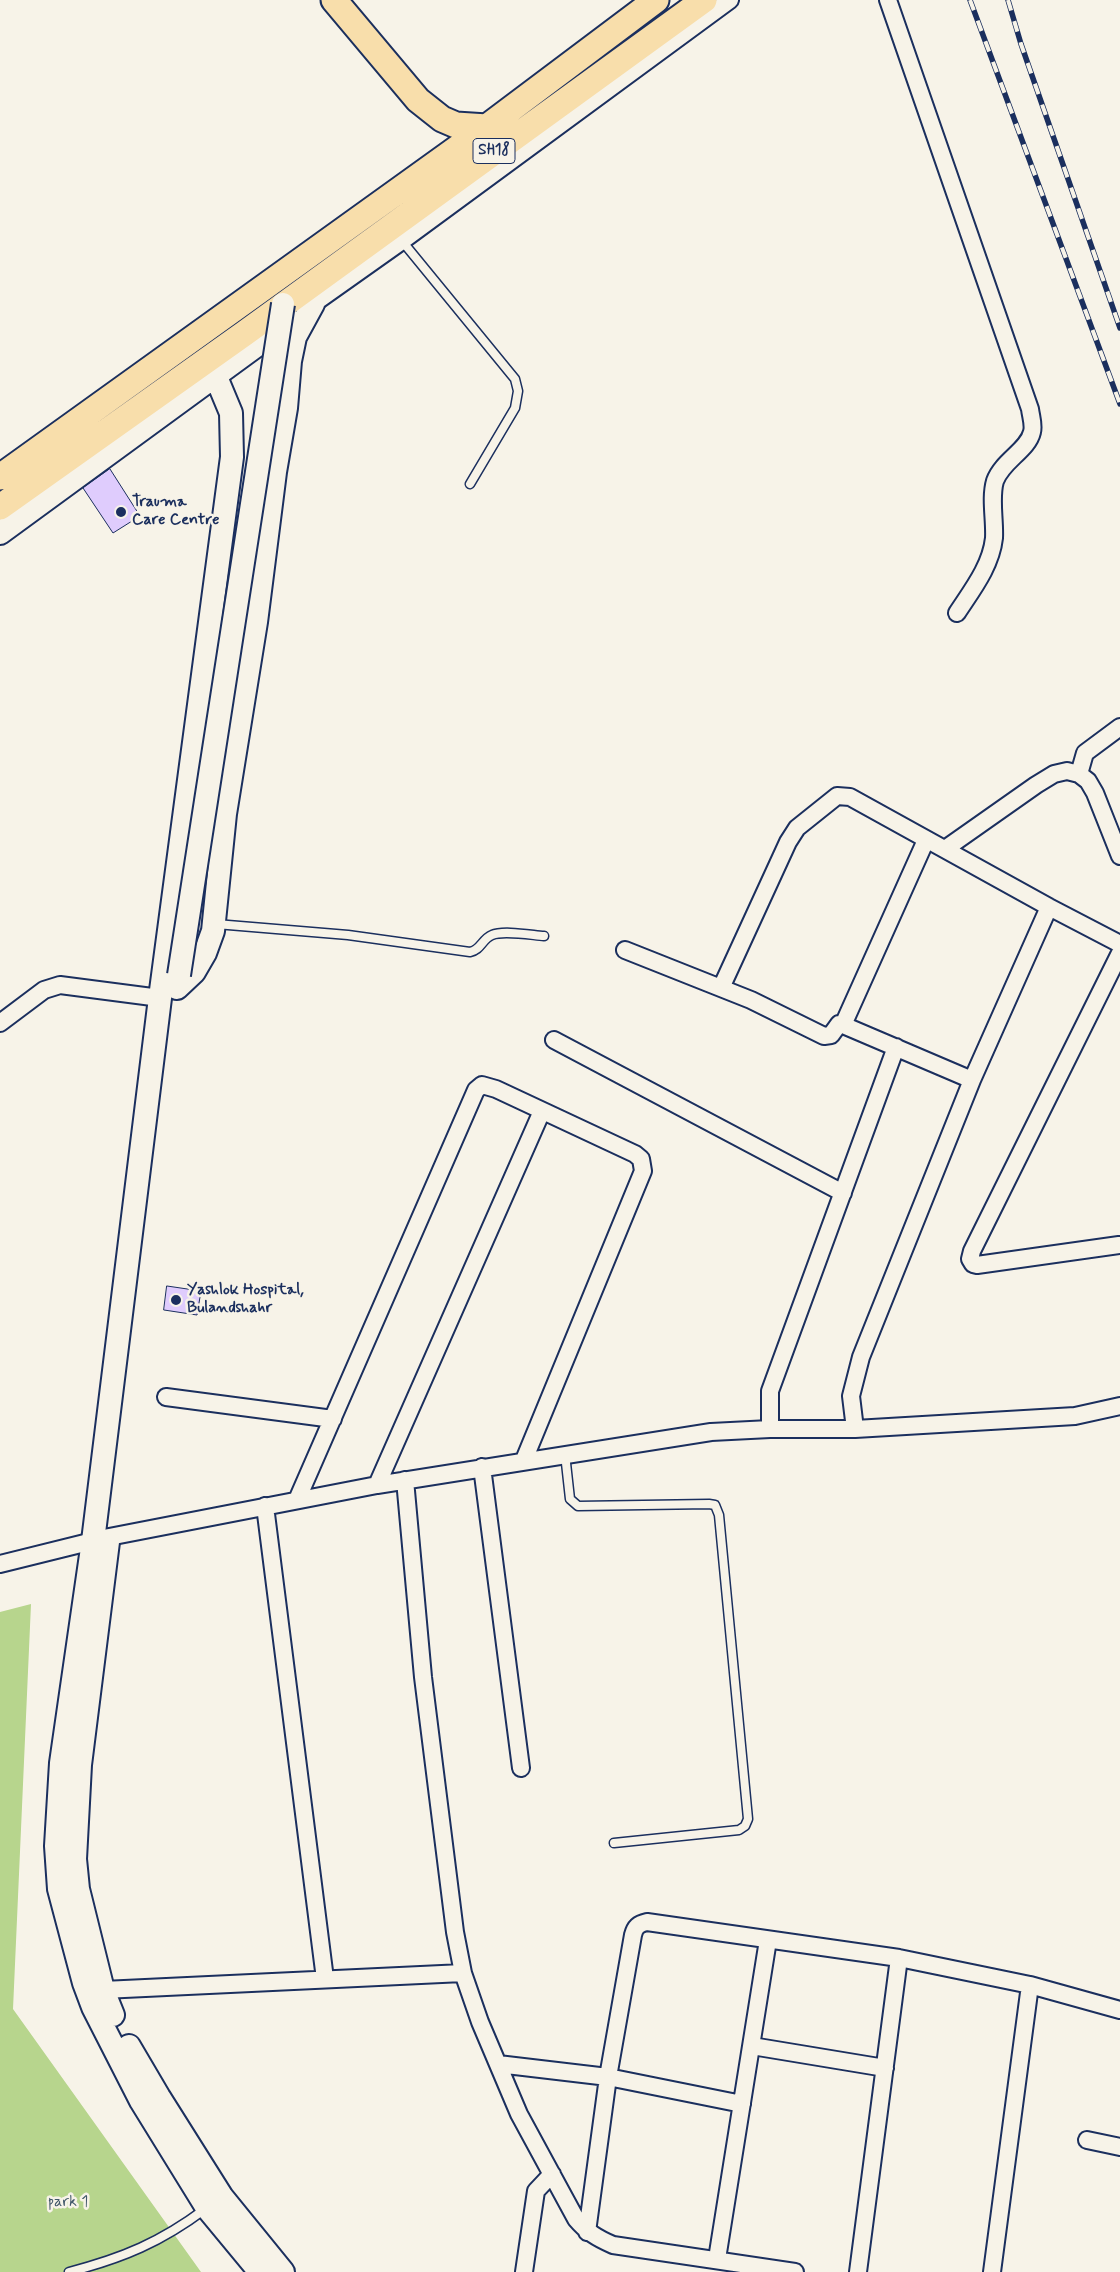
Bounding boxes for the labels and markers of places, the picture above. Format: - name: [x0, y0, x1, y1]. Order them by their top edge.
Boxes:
- place label: Trauma Care Centre: [132, 493, 219, 531]
- marker: Trauma Care Centre: [114, 505, 128, 519]
- place label: Yashlok Hospital, Bulandshahr: [187, 1281, 304, 1319]
- marker: Yashlok Hospital, Bulandshahr: [169, 1293, 183, 1307]

